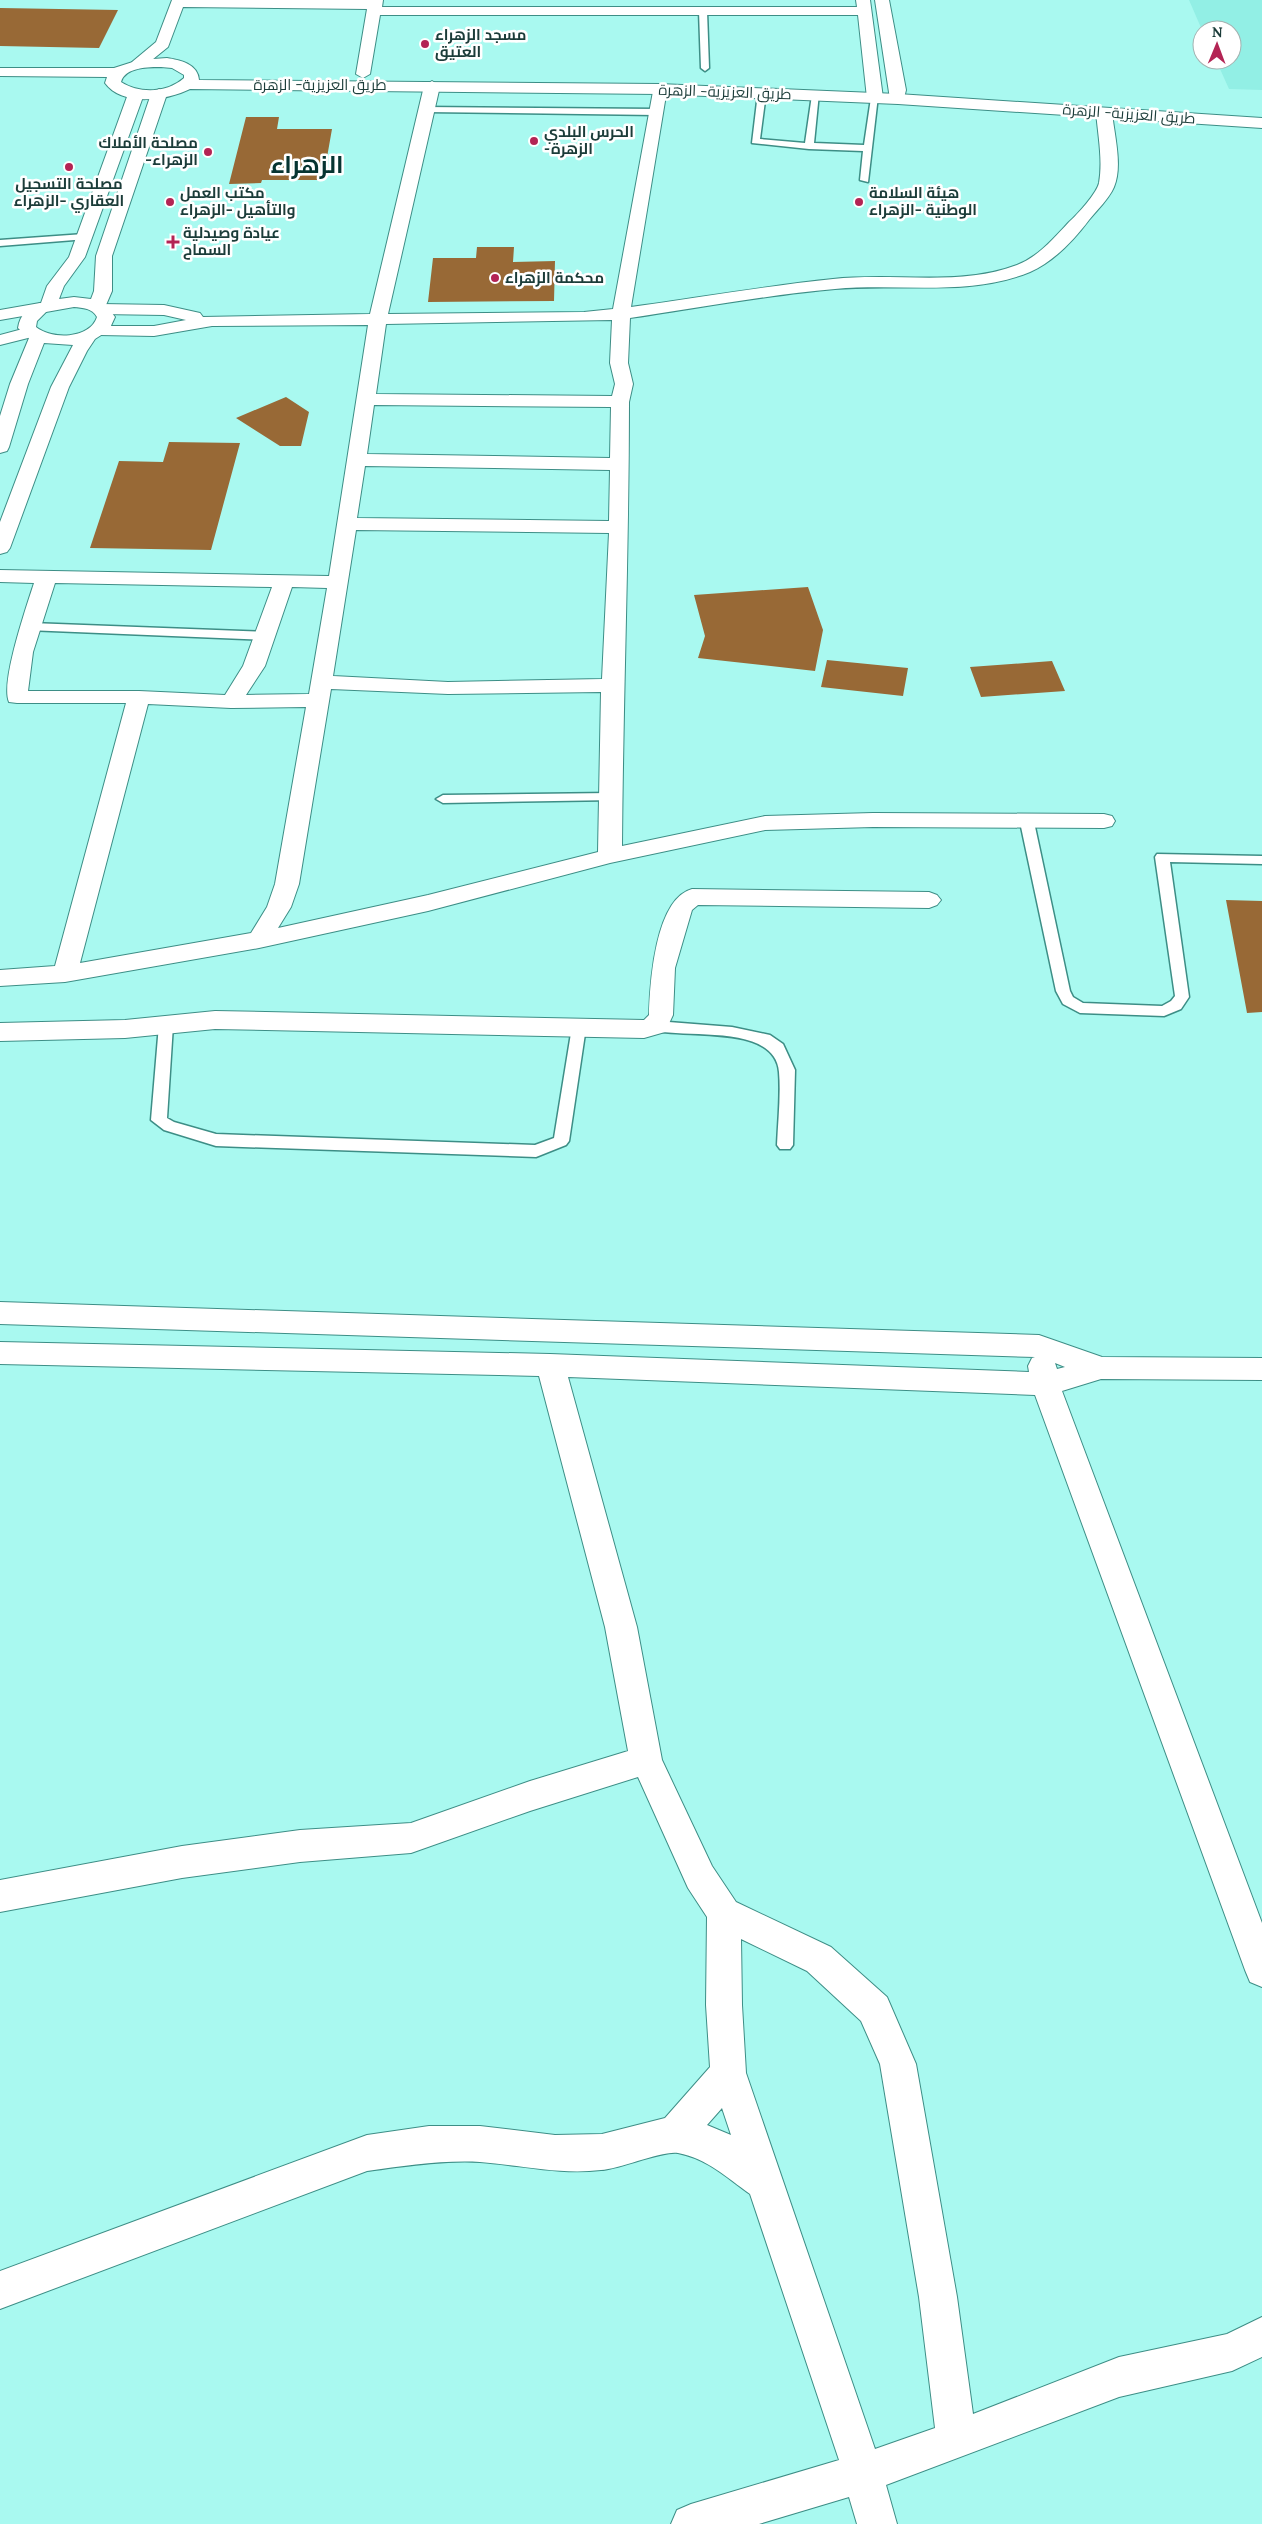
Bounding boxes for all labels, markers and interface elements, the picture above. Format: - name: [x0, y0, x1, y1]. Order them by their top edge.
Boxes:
- north arrow: [1192, 20, 1242, 70]
- text: N: [1212, 23, 1223, 41]
- place label: مسجد الزهراء العتيق: [435, 25, 526, 61]
- marker: مسجد الزهراء العتيق: [419, 38, 431, 50]
- street label: طريق العزيزية- الزهرة: [253, 75, 387, 95]
- street label: طريق العزيزية- الزهرة: [658, 80, 792, 104]
- street label: طريق العزيزية- الزهرة: [1062, 99, 1196, 129]
- place label: الحرس البلدي -الزهرة: [544, 122, 634, 158]
- place label: مصلحة الأملاك -الزهراء: [98, 133, 198, 169]
- marker: الحرس البلدي -الزهرة: [528, 135, 540, 147]
- marker: مصلحة الأملاك -الزهراء: [202, 146, 214, 158]
- district label: الزهراء: [270, 149, 344, 180]
- marker: مصلحة التسجيل العقاري -الزهراء: [63, 161, 75, 173]
- place label: مصلحة التسجيل العقاري -الزهراء: [14, 174, 124, 213]
- place label: مكتب العمل والتأهيل -الزهراء: [180, 183, 296, 219]
- place label: هيئة السلامة الوطنية -الزهراء: [869, 183, 977, 219]
- marker: مكتب العمل والتأهيل -الزهراء: [164, 196, 176, 208]
- marker: هيئة السلامة الوطنية -الزهراء: [853, 196, 865, 208]
- place label: عيادة وصيدلية السماح: [183, 223, 280, 260]
- marker: عيادة وصيدلية السماح: [167, 236, 179, 248]
- place label: محكمة الزهراء: [505, 268, 604, 287]
- marker: محكمة الزهراء: [489, 272, 501, 284]

